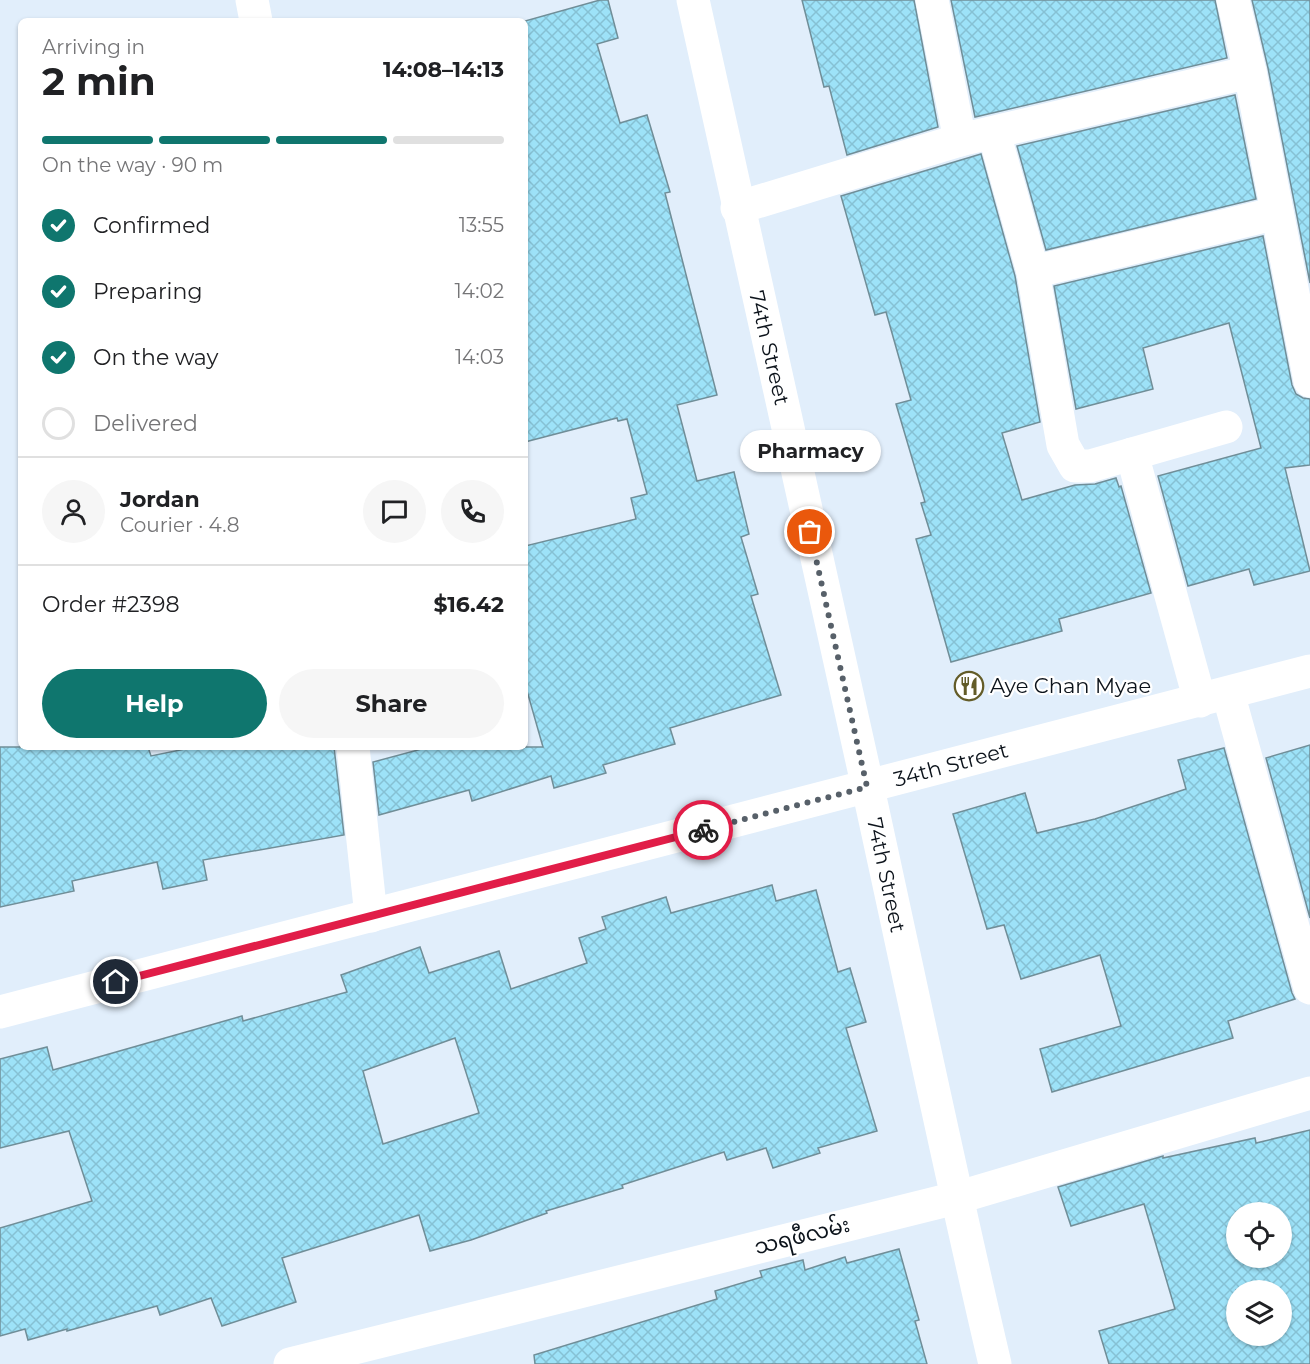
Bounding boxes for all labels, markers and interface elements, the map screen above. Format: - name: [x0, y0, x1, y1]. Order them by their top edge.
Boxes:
- text: Arriving in: [42, 35, 145, 59]
- text: 14:08–14:13: [383, 56, 504, 83]
- text: 2 min: [42, 57, 156, 105]
- text: On the way · 90 m: [42, 153, 223, 177]
- icon: check: [42, 209, 75, 242]
- text: Confirmed: [93, 212, 210, 239]
- text: 13:55: [459, 213, 504, 237]
- icon: check: [42, 275, 75, 308]
- text: Preparing: [93, 278, 202, 305]
- text: 14:02: [455, 279, 504, 303]
- street label: 74th Street: [744, 288, 795, 408]
- icon: check: [42, 341, 75, 374]
- text: On the way: [93, 344, 218, 371]
- text: 14:03: [455, 345, 504, 369]
- text: Delivered: [93, 410, 198, 437]
- callout: Pharmacy: [740, 430, 880, 472]
- text: Pharmacy: [757, 439, 864, 463]
- button: person: [42, 480, 105, 543]
- button: chat: [363, 480, 426, 543]
- button: phone: [441, 480, 504, 543]
- text: Jordan: [120, 486, 200, 513]
- pin: [784, 506, 835, 557]
- text: Courier · 4.8: [120, 513, 239, 537]
- icon: bag: [793, 515, 826, 548]
- text: Order #2398: [42, 591, 179, 618]
- text: $16.42: [433, 591, 504, 618]
- button: Help: [42, 669, 267, 738]
- button: Share: [279, 669, 504, 738]
- restaurant icon: Aye Chan Myae: [953, 670, 985, 702]
- place label: Aye Chan Myae: [990, 673, 1151, 698]
- street label: 34th Street: [891, 737, 1011, 792]
- courier: [673, 800, 733, 860]
- icon: bike: [687, 814, 720, 847]
- street label: 74th Street: [862, 815, 911, 935]
- pin: [90, 956, 141, 1007]
- icon: home: [99, 965, 132, 998]
- map controls: [1226, 1202, 1292, 1346]
- button: locate: [1226, 1202, 1292, 1268]
- street label: သရဖီလမ်း: [751, 1209, 853, 1264]
- button: layers: [1226, 1280, 1292, 1346]

